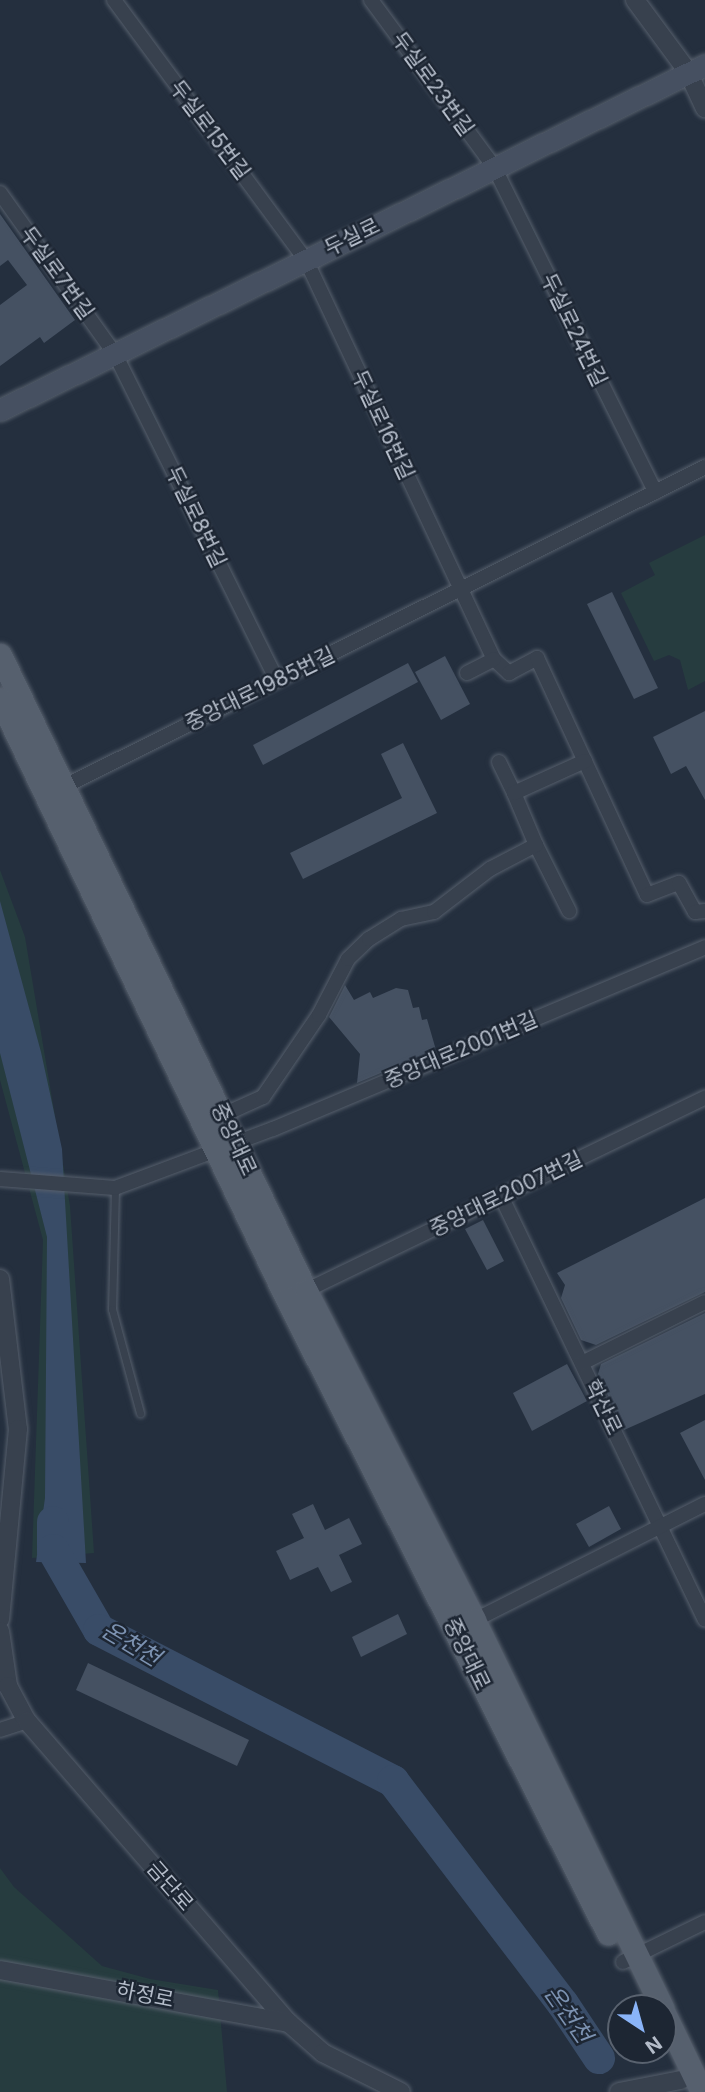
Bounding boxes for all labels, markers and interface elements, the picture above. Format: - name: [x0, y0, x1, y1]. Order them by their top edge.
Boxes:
- street label: 두실로23번길: [387, 27, 479, 141]
- street label: 두실로15번길: [164, 75, 256, 185]
- street label: 두실로: [320, 213, 384, 261]
- street label: 두실로7번길: [15, 222, 99, 324]
- street label: 두실로24번길: [536, 269, 612, 391]
- street label: 두실로16번길: [347, 366, 419, 484]
- street label: 두실로8번길: [161, 462, 231, 572]
- street label: 중앙대로1985번길: [181, 642, 339, 736]
- street label: 중앙대로2001번길: [381, 1006, 541, 1094]
- street label: 중앙대로: [206, 1099, 262, 1179]
- street label: 중앙대로2007번길: [426, 1146, 586, 1242]
- street label: 학산로: [579, 1375, 627, 1439]
- street label: 중앙대로: [439, 1614, 495, 1694]
- water label: 온천천: [97, 1616, 165, 1672]
- street label: 금단로: [141, 1856, 199, 1916]
- street label: 하정로: [114, 1977, 176, 2013]
- water label: 온천천: [538, 1980, 598, 2048]
- north arrow: [607, 1994, 677, 2064]
- text: N: [641, 2031, 666, 2058]

